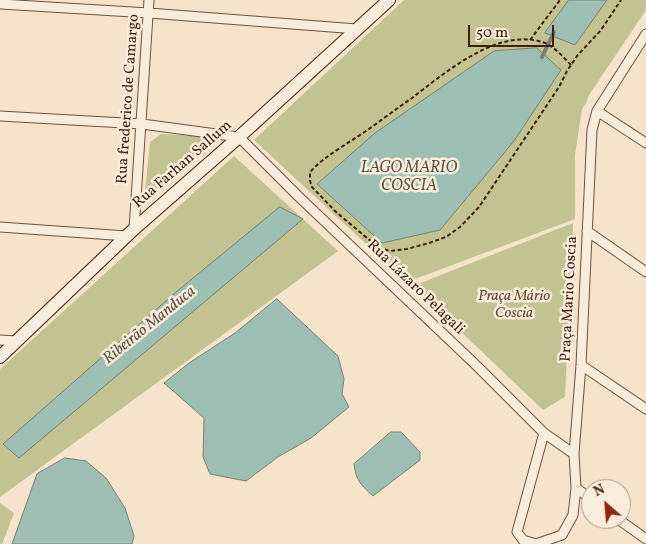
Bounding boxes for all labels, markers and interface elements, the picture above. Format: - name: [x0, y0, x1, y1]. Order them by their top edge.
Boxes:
- street label: Rua frederico de Camargo: [114, 13, 144, 185]
- scale bar: [471, 15, 557, 47]
- text: 50 m: [476, 23, 508, 44]
- street label: Rua Farhan Sallum: [130, 117, 236, 213]
- water label: LAGO MARIO COSCIA: [361, 159, 457, 197]
- street label: Praça Mario Coscia: [558, 236, 582, 362]
- street label: Rua Lázaro Pelagali: [362, 237, 468, 339]
- water label: Ribeirão Manduca: [100, 283, 200, 369]
- park label: Praça Mário Coscia: [478, 288, 550, 323]
- north arrow: [581, 479, 631, 529]
- text: N: [591, 480, 608, 502]

